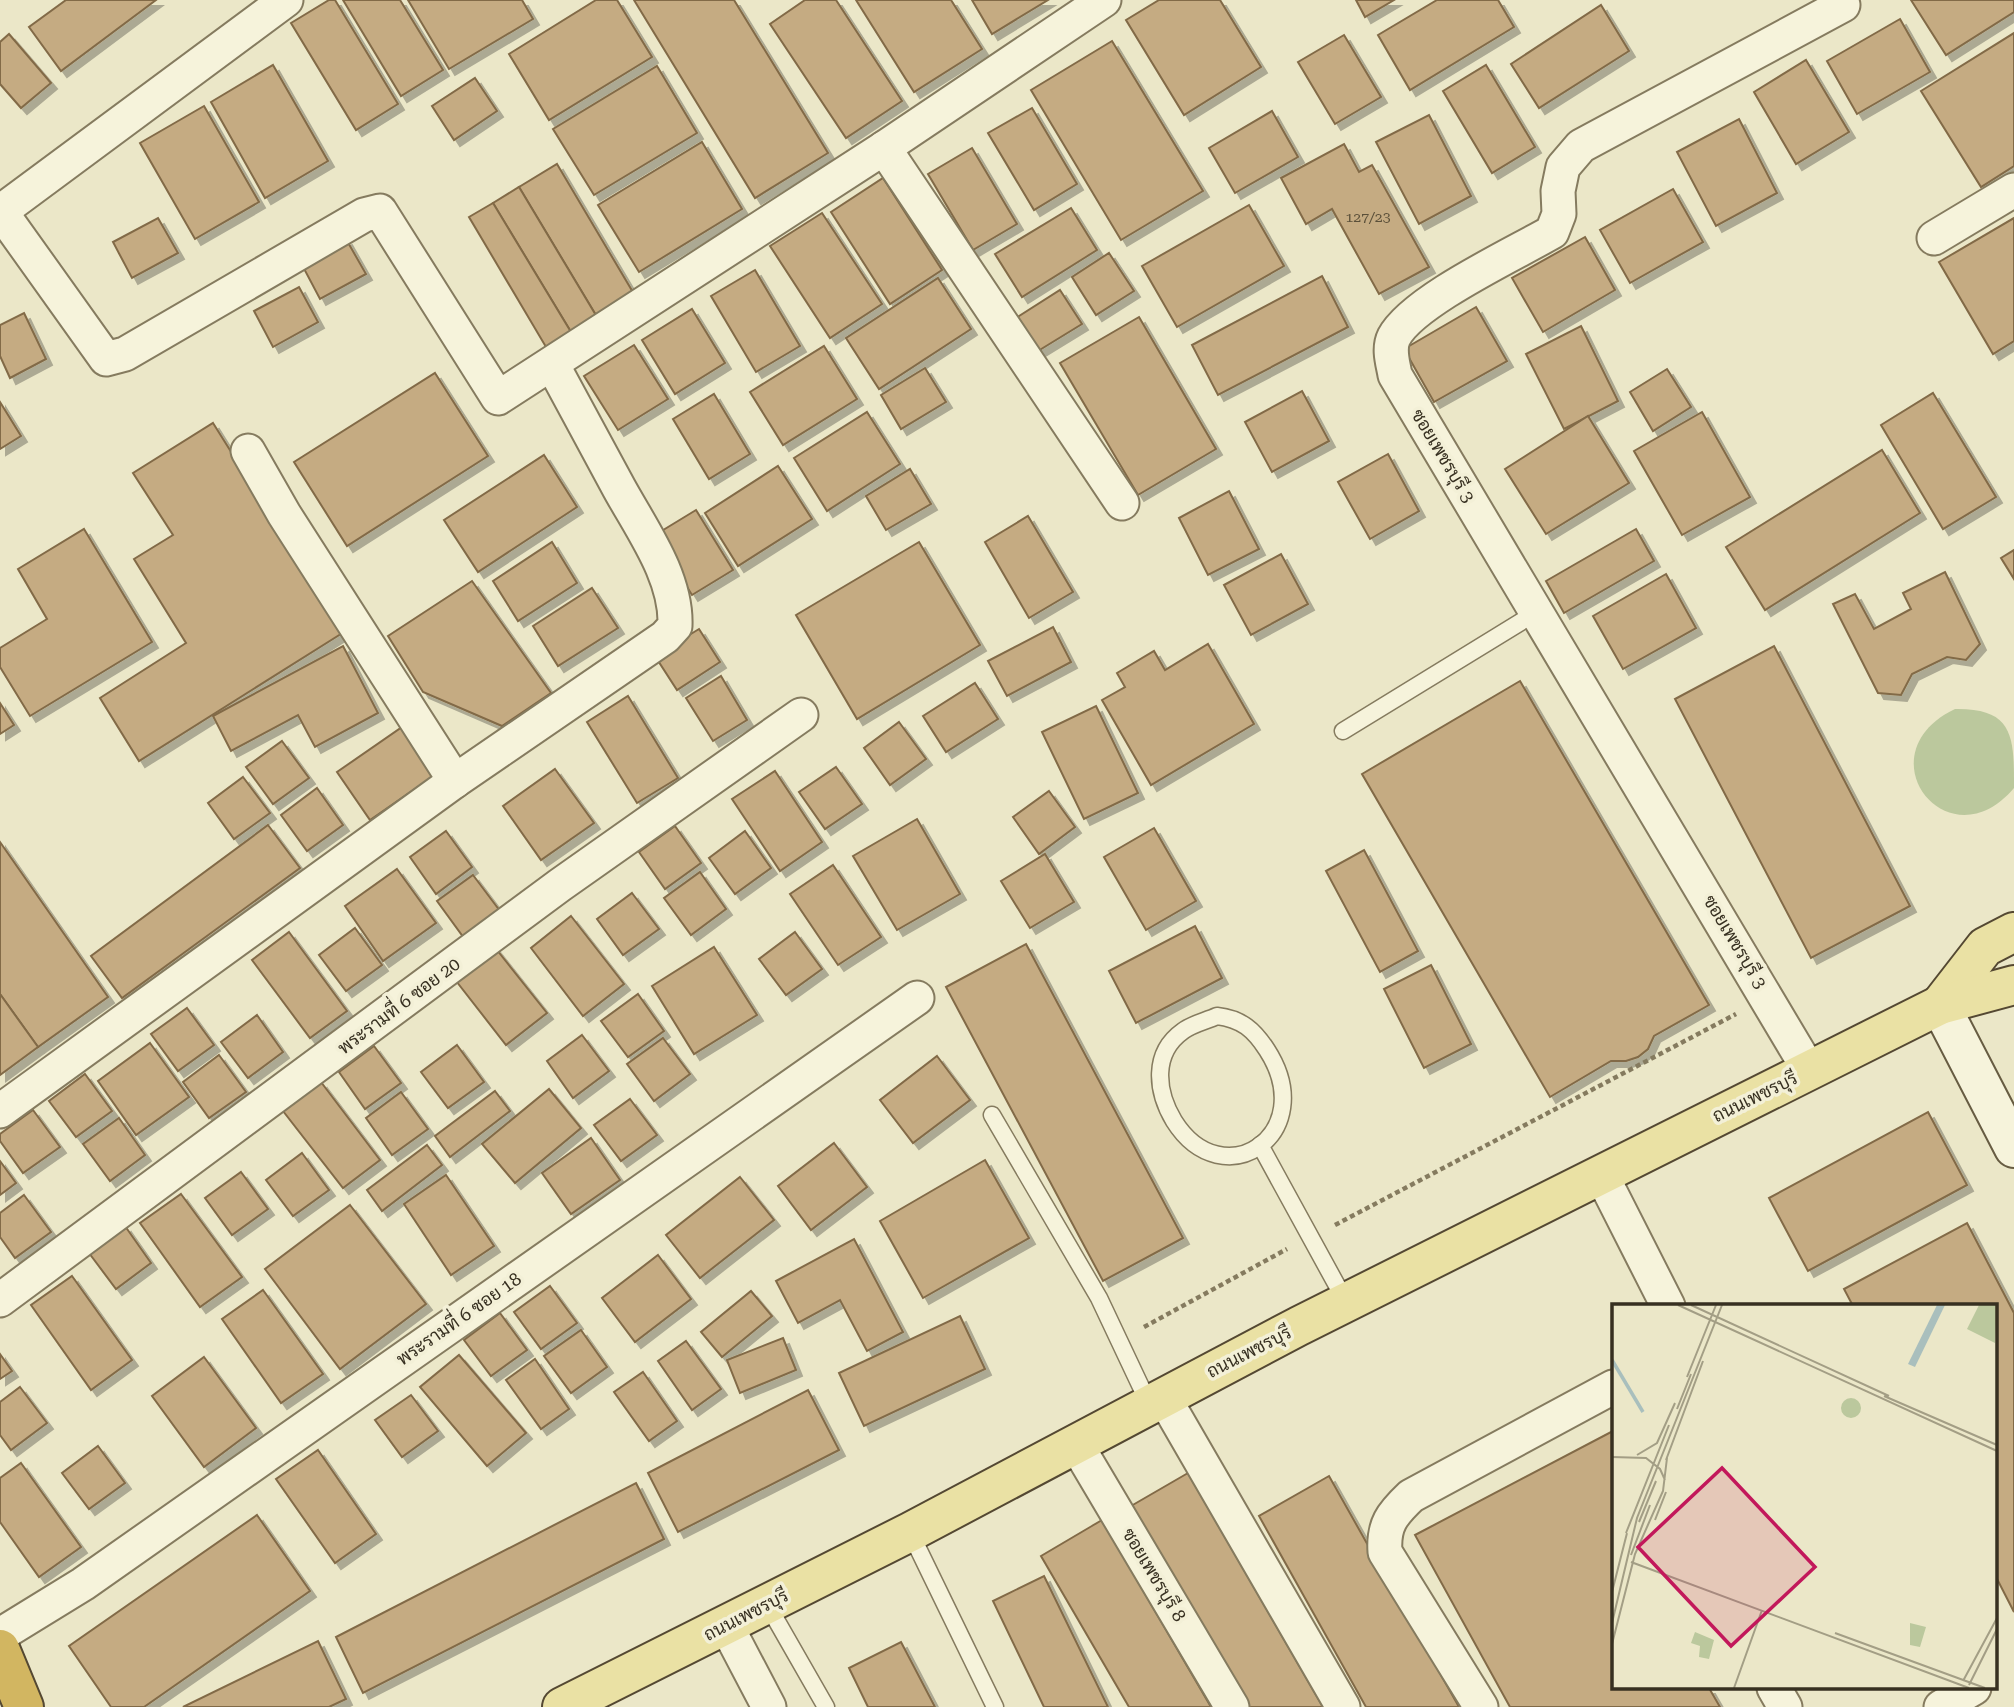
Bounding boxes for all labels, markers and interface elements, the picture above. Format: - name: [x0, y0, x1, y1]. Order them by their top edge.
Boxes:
- house number: 127/23: [1345, 209, 1391, 225]
- street label: ซอยเพชรบุรี 3: [1406, 404, 1481, 507]
- street label: ซอยเพชรบุรี 3: [1698, 890, 1773, 993]
- street label: พระรามที่ 6 ซอย 20: [330, 949, 464, 1058]
- street label: ถนนเพชรบุรี: [1708, 1065, 1802, 1128]
- street label: พระรามที่ 6 ซอย 18: [389, 1264, 525, 1369]
- inset map: [1612, 1304, 1996, 1690]
- street label: ถนนเพชรบุรี: [1202, 1319, 1296, 1384]
- street label: ซอยเพชรบุรี 8: [1117, 1523, 1192, 1626]
- street label: ถนนเพชรบุรี: [699, 1582, 793, 1647]

